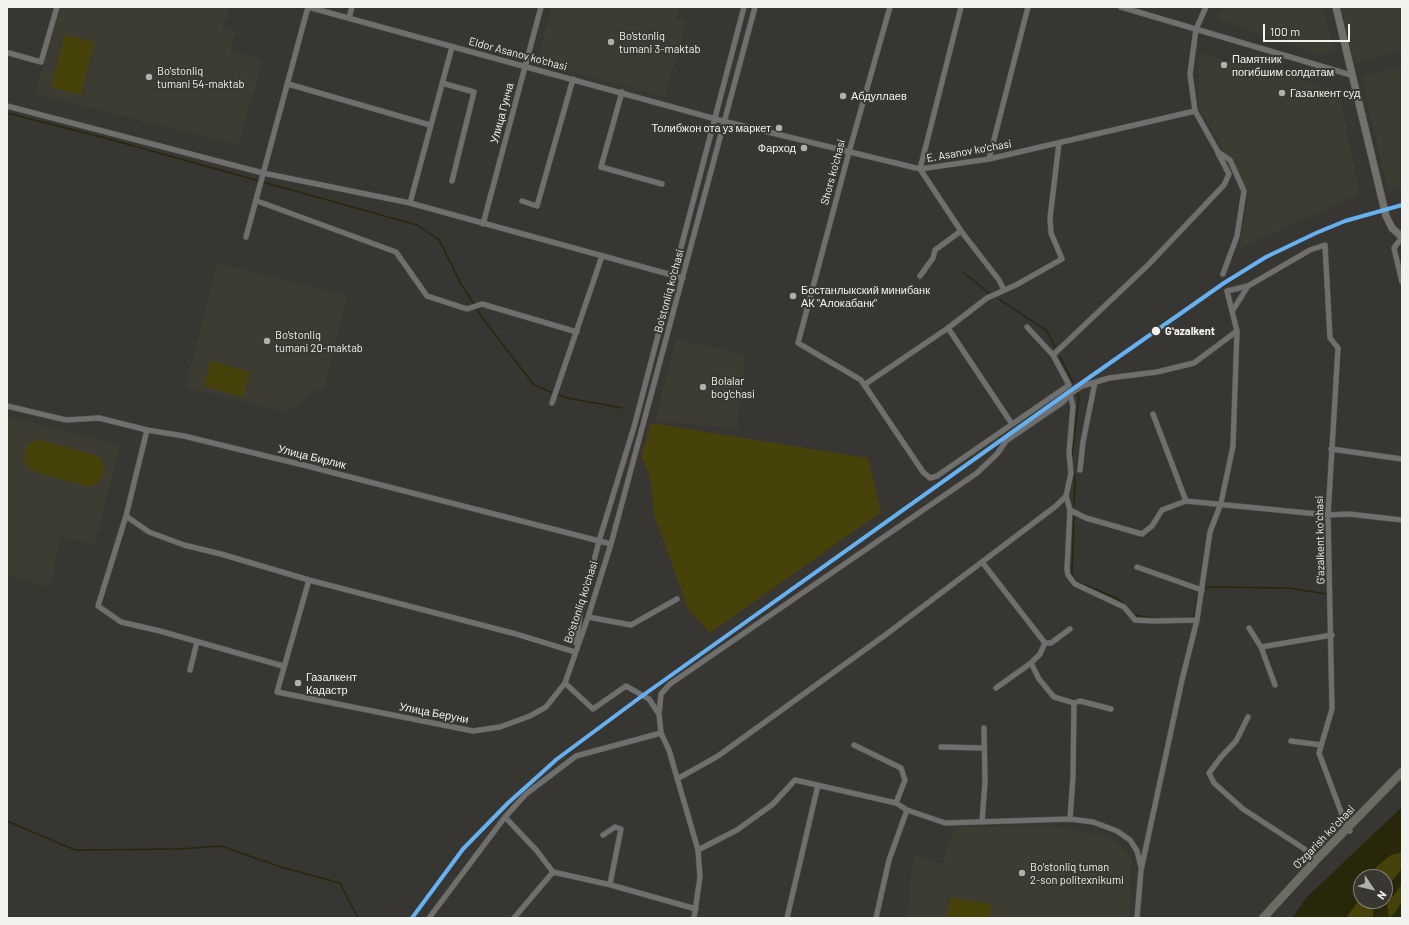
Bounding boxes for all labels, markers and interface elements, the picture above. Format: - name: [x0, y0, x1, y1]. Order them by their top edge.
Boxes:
- scale bar: [1265, 16, 1352, 42]
- text: 100 m: [1270, 24, 1300, 38]
- place label: Bo’stonliq tumani 3-maktab: [619, 29, 700, 55]
- street label: Eldor Asanov ko'chasi: [467, 34, 569, 74]
- marker: Bo’stonliq tumani 3-maktab: [606, 37, 616, 47]
- place label: Памятник погибшим солдатам: [1232, 52, 1334, 78]
- marker: Памятник погибшим солдатам: [1219, 60, 1229, 70]
- place label: Bo'stonliq tumani 54-maktab: [157, 64, 244, 90]
- marker: Bo'stonliq tumani 54-maktab: [144, 72, 154, 82]
- street label: Улица Гунча: [488, 81, 516, 145]
- place label: Газалкент суд: [1290, 86, 1360, 100]
- marker: Газалкент суд: [1277, 88, 1287, 98]
- place label: Абдуллаев: [851, 89, 907, 103]
- marker: Абдуллаев: [838, 91, 848, 101]
- place label: Толибжон ота уз маркет: [651, 121, 771, 135]
- marker: Толибжон ота уз маркет: [774, 123, 784, 133]
- street label: E. Asanov ko'chasi: [926, 137, 1012, 165]
- street label: Shors ko'chasi: [818, 138, 848, 206]
- place label: Фарход: [758, 141, 796, 155]
- marker: Фарход: [799, 143, 809, 153]
- street label: Bo'stonliq ko'chasi: [651, 248, 687, 334]
- place label: Бостанлыкский минибанк АК "Алокабанк": [801, 283, 930, 309]
- marker: Бостанлыкский минибанк АК "Алокабанк": [788, 291, 798, 301]
- place label: Gʻazalkent: [1165, 324, 1215, 338]
- marker: Gʻazalkent: [1150, 325, 1162, 337]
- place label: Bo’stonliq tumani 20-maktab: [275, 328, 363, 354]
- marker: Bo’stonliq tumani 20-maktab: [262, 336, 272, 346]
- place label: Bolalar bog'chasi: [711, 374, 755, 400]
- marker: Bolalar bog'chasi: [698, 382, 708, 392]
- street label: Улица Бирлик: [276, 442, 348, 472]
- street label: Gʻazalkent koʻchasi: [1313, 496, 1327, 584]
- street label: Bo'stonliq ko'chasi: [561, 559, 601, 645]
- place label: Газалкент Кадастр: [306, 670, 357, 696]
- marker: Газалкент Кадастр: [293, 678, 303, 688]
- street label: Улица Беруни: [398, 700, 470, 726]
- street label: Oʻzgarish koʻchasi: [1290, 802, 1358, 872]
- place label: Bo'stonliq tuman 2-son politexnikumi: [1030, 860, 1124, 886]
- marker: Bo'stonliq tuman 2-son politexnikumi: [1017, 868, 1027, 878]
- north arrow: [1353, 869, 1393, 909]
- text: N: [1375, 889, 1390, 902]

